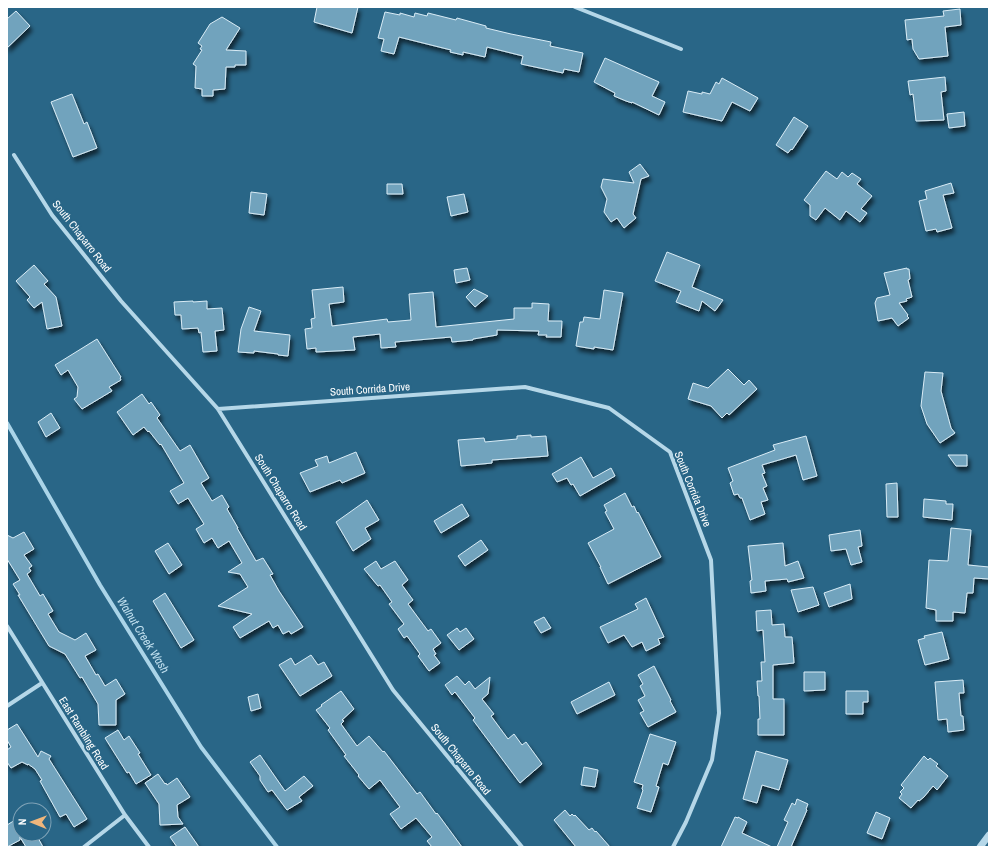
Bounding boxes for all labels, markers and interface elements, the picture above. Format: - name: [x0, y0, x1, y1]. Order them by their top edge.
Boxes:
- street label: South Chaparro Road: [49, 197, 115, 275]
- street label: South Corrida Drive: [330, 379, 410, 399]
- street label: South Corrida Drive: [671, 449, 715, 529]
- street label: South Chaparro Road: [252, 451, 310, 533]
- water label: Walnut Creek Wash: [113, 594, 173, 676]
- street label: East Rambling Road: [56, 694, 112, 772]
- street label: South Chaparro Road: [428, 720, 494, 798]
- north arrow: [12, 802, 52, 842]
- text: N: [15, 818, 29, 825]

